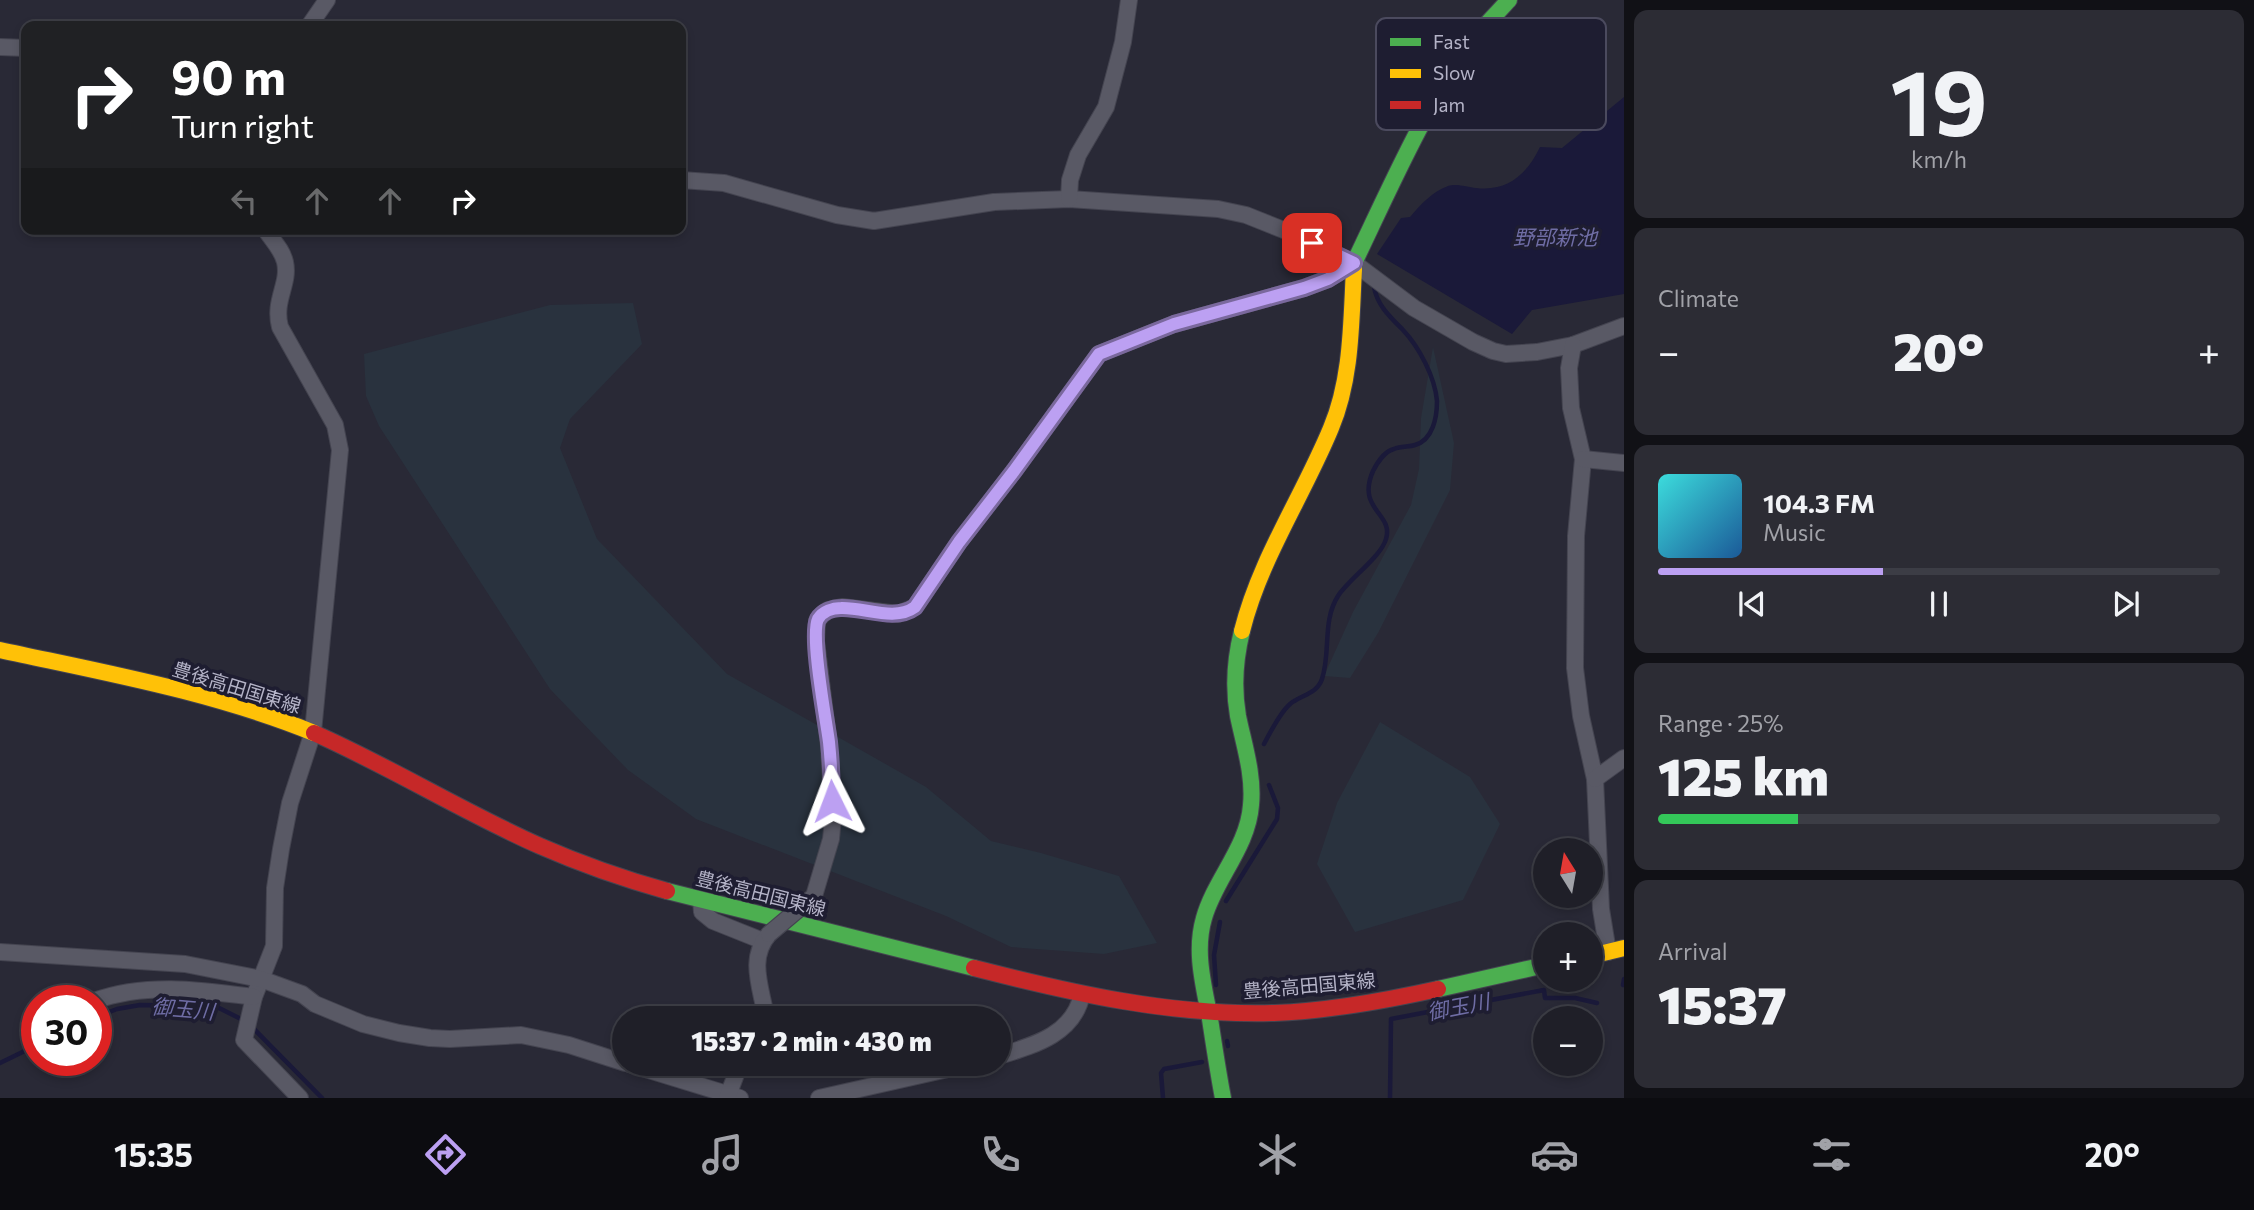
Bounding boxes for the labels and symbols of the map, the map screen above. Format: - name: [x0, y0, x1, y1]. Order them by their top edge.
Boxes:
- legend: [1376, 18, 1606, 130]
- text: Fast: [1433, 30, 1470, 53]
- text: Slow: [1433, 61, 1475, 84]
- text: Jam: [1433, 93, 1465, 116]
- pin: [1282, 213, 1342, 273]
- water label: 野部新池: [1513, 224, 1599, 249]
- street label: 豊後高田国東線: [170, 657, 304, 717]
- position arrow: [795, 764, 869, 838]
- north arrow: [1533, 838, 1603, 908]
- street label: 豊後高田国東線: [694, 866, 828, 920]
- street label: 豊後高田国東線: [1242, 968, 1376, 1002]
- speed limit sign: 30: [21, 985, 112, 1076]
- water label: 御玉川: [1425, 987, 1493, 1024]
- water label: 御玉川: [151, 993, 217, 1023]

